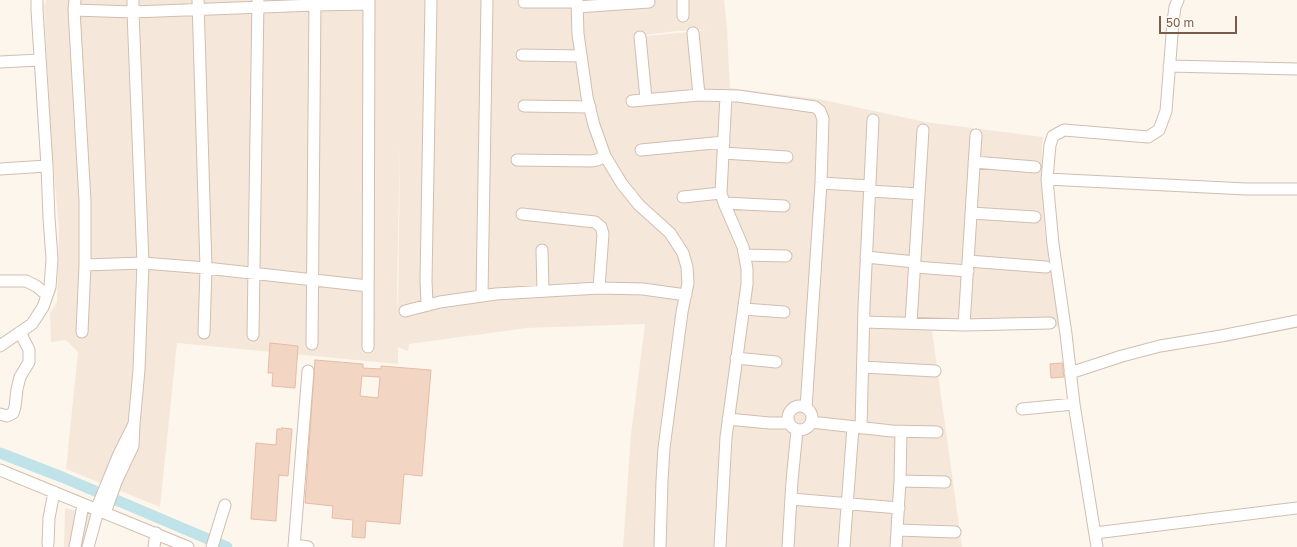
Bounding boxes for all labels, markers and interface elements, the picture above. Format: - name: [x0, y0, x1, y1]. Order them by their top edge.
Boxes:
- scale bar: [1161, 8, 1239, 34]
- text: 50 m: [1166, 15, 1194, 30]

